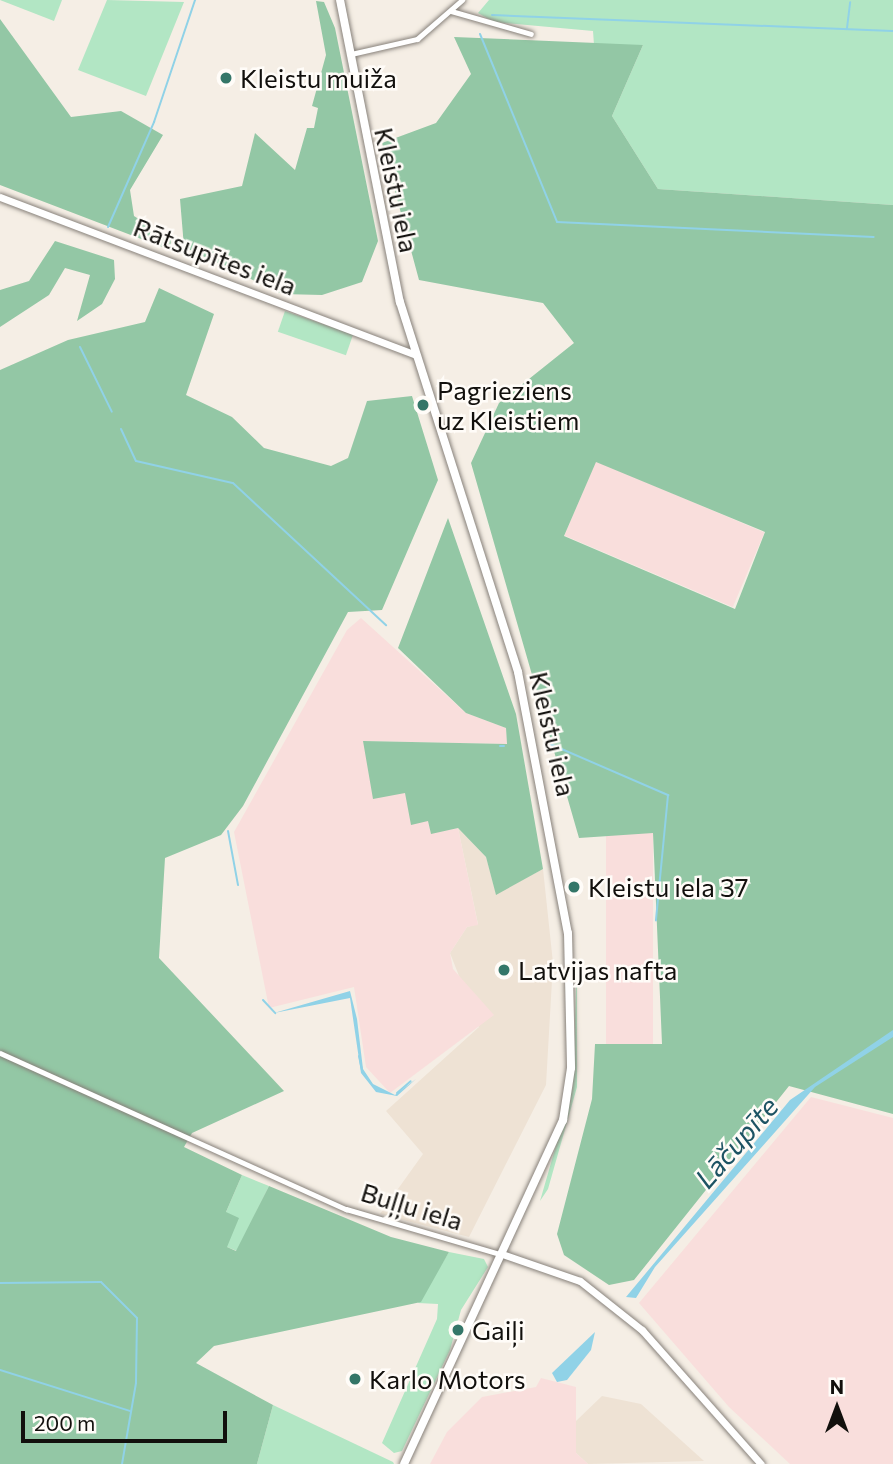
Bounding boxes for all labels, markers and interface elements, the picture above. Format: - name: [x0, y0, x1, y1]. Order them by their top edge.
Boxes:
- place label: Kleistu muiža: [240, 62, 397, 94]
- marker: Kleistu muiža: [218, 70, 234, 86]
- street label: Kleistu iela: [369, 125, 425, 255]
- street label: Rātsupītes iela: [129, 211, 301, 301]
- place label: Pagrieziens uz Kleistiem: [437, 374, 579, 436]
- marker: Pagrieziens uz Kleistiem: [415, 397, 431, 413]
- street label: Kleistu iela: [524, 669, 582, 799]
- place label: Kleistu iela 37: [588, 871, 748, 903]
- marker: Kleistu iela 37: [566, 879, 582, 895]
- place label: Latvijas nafta: [518, 954, 677, 986]
- marker: Latvijas nafta: [496, 962, 512, 978]
- water label: Lāčupīte: [687, 1090, 785, 1194]
- street label: Buļļu iela: [357, 1176, 467, 1236]
- place label: Gaiļi: [472, 1314, 525, 1346]
- marker: Gaiļi: [450, 1322, 466, 1338]
- place label: Karlo Motors: [369, 1363, 525, 1395]
- marker: Karlo Motors: [347, 1371, 363, 1387]
- north arrow: [802, 1373, 872, 1443]
- text: N: [830, 1375, 844, 1398]
- scale bar: [24, 1398, 231, 1442]
- text: 200 m: [34, 1410, 95, 1435]

